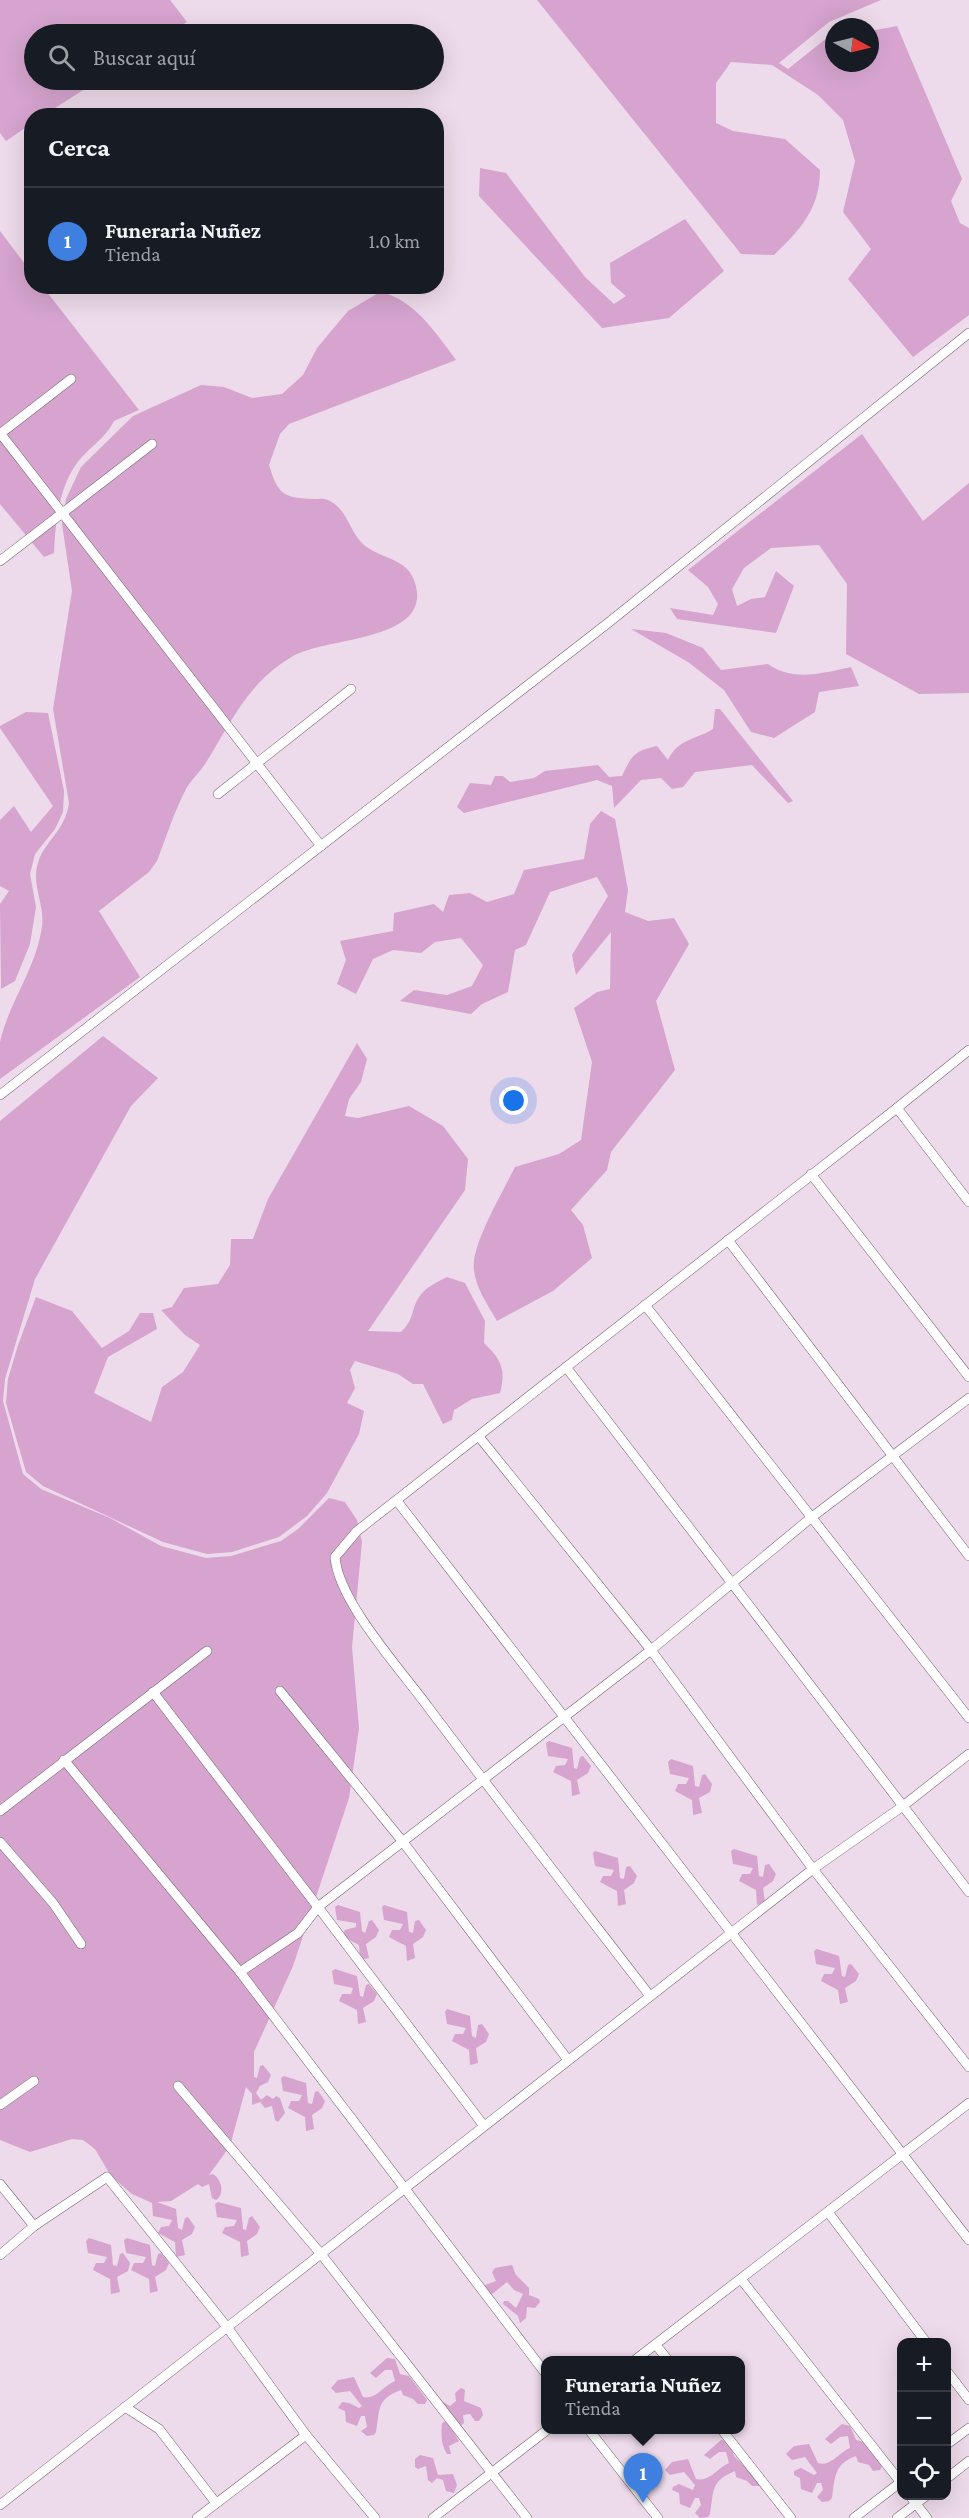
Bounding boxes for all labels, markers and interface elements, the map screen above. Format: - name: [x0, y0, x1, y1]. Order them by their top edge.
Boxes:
- north arrow: [825, 18, 879, 72]
- search box: [24, 24, 444, 90]
- icon: search: [45, 41, 78, 74]
- text: Buscar aquí: [93, 45, 195, 70]
- text: Cerca: [48, 133, 110, 162]
- text: Funeraria Nuñez: [105, 218, 261, 243]
- text: 1: [64, 230, 71, 252]
- text: 1.0 km: [369, 230, 420, 252]
- text: Tienda: [105, 243, 160, 265]
- your location: [499, 1086, 528, 1115]
- map controls: [897, 2338, 951, 2500]
- button: +: [897, 2338, 951, 2392]
- popup: [541, 2356, 745, 2434]
- text: Funeraria Nuñez: [565, 2372, 721, 2397]
- button: −: [897, 2392, 951, 2446]
- text: Tienda: [565, 2397, 620, 2419]
- button: locate: [897, 2446, 951, 2500]
- pin: 1: [624, 2454, 662, 2503]

